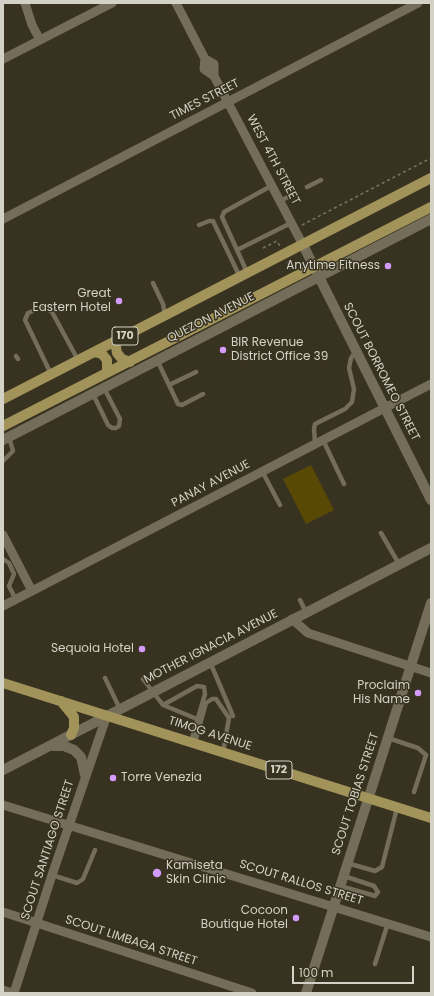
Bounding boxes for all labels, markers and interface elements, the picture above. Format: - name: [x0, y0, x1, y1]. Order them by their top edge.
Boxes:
- street label: TIMES STREET: [168, 76, 242, 124]
- street label: WEST 4TH STREET: [243, 113, 303, 207]
- place label: Anytime Fitness: [286, 259, 380, 273]
- marker: Anytime Fitness: [383, 261, 393, 271]
- place label: Great Eastern Hotel: [33, 287, 111, 315]
- street label: QUEZON AVENUE: [165, 290, 257, 346]
- marker: Great Eastern Hotel: [114, 296, 124, 306]
- street label: SCOUT BORROMEO STREET: [340, 301, 422, 443]
- road number: 170: [112, 327, 138, 345]
- place label: BIR Revenue District Office 39: [231, 336, 328, 364]
- marker: BIR Revenue District Office 39: [218, 345, 228, 355]
- street label: PANAY AVENUE: [169, 457, 253, 511]
- street label: MOTHER IGNACIA AVENUE: [142, 607, 280, 687]
- place label: Sequoia Hotel: [51, 642, 134, 656]
- marker: Sequoia Hotel: [137, 644, 147, 654]
- place label: Proclaim His Name: [353, 679, 410, 707]
- marker: Proclaim His Name: [413, 688, 423, 698]
- street label: TIMOG AVENUE: [167, 714, 253, 754]
- street label: SCOUT TOBIAS STREET: [329, 731, 383, 857]
- road number: 172: [266, 761, 292, 779]
- place label: Torre Venezia: [121, 771, 202, 785]
- marker: Torre Venezia: [108, 773, 118, 783]
- street label: SCOUT SANTIAGO STREET: [19, 778, 77, 922]
- street label: SCOUT RALLOS STREET: [237, 857, 365, 909]
- place label: Kamiseta Skin Clinic: [166, 859, 226, 887]
- marker: Kamiseta Skin Clinic: [151, 867, 163, 879]
- place label: Cocoon Boutique Hotel: [201, 904, 288, 932]
- street label: SCOUT LIMBAGA STREET: [63, 913, 199, 969]
- marker: Cocoon Boutique Hotel: [291, 913, 301, 923]
- scale bar: [294, 958, 416, 984]
- text: 100 m: [299, 964, 333, 981]

